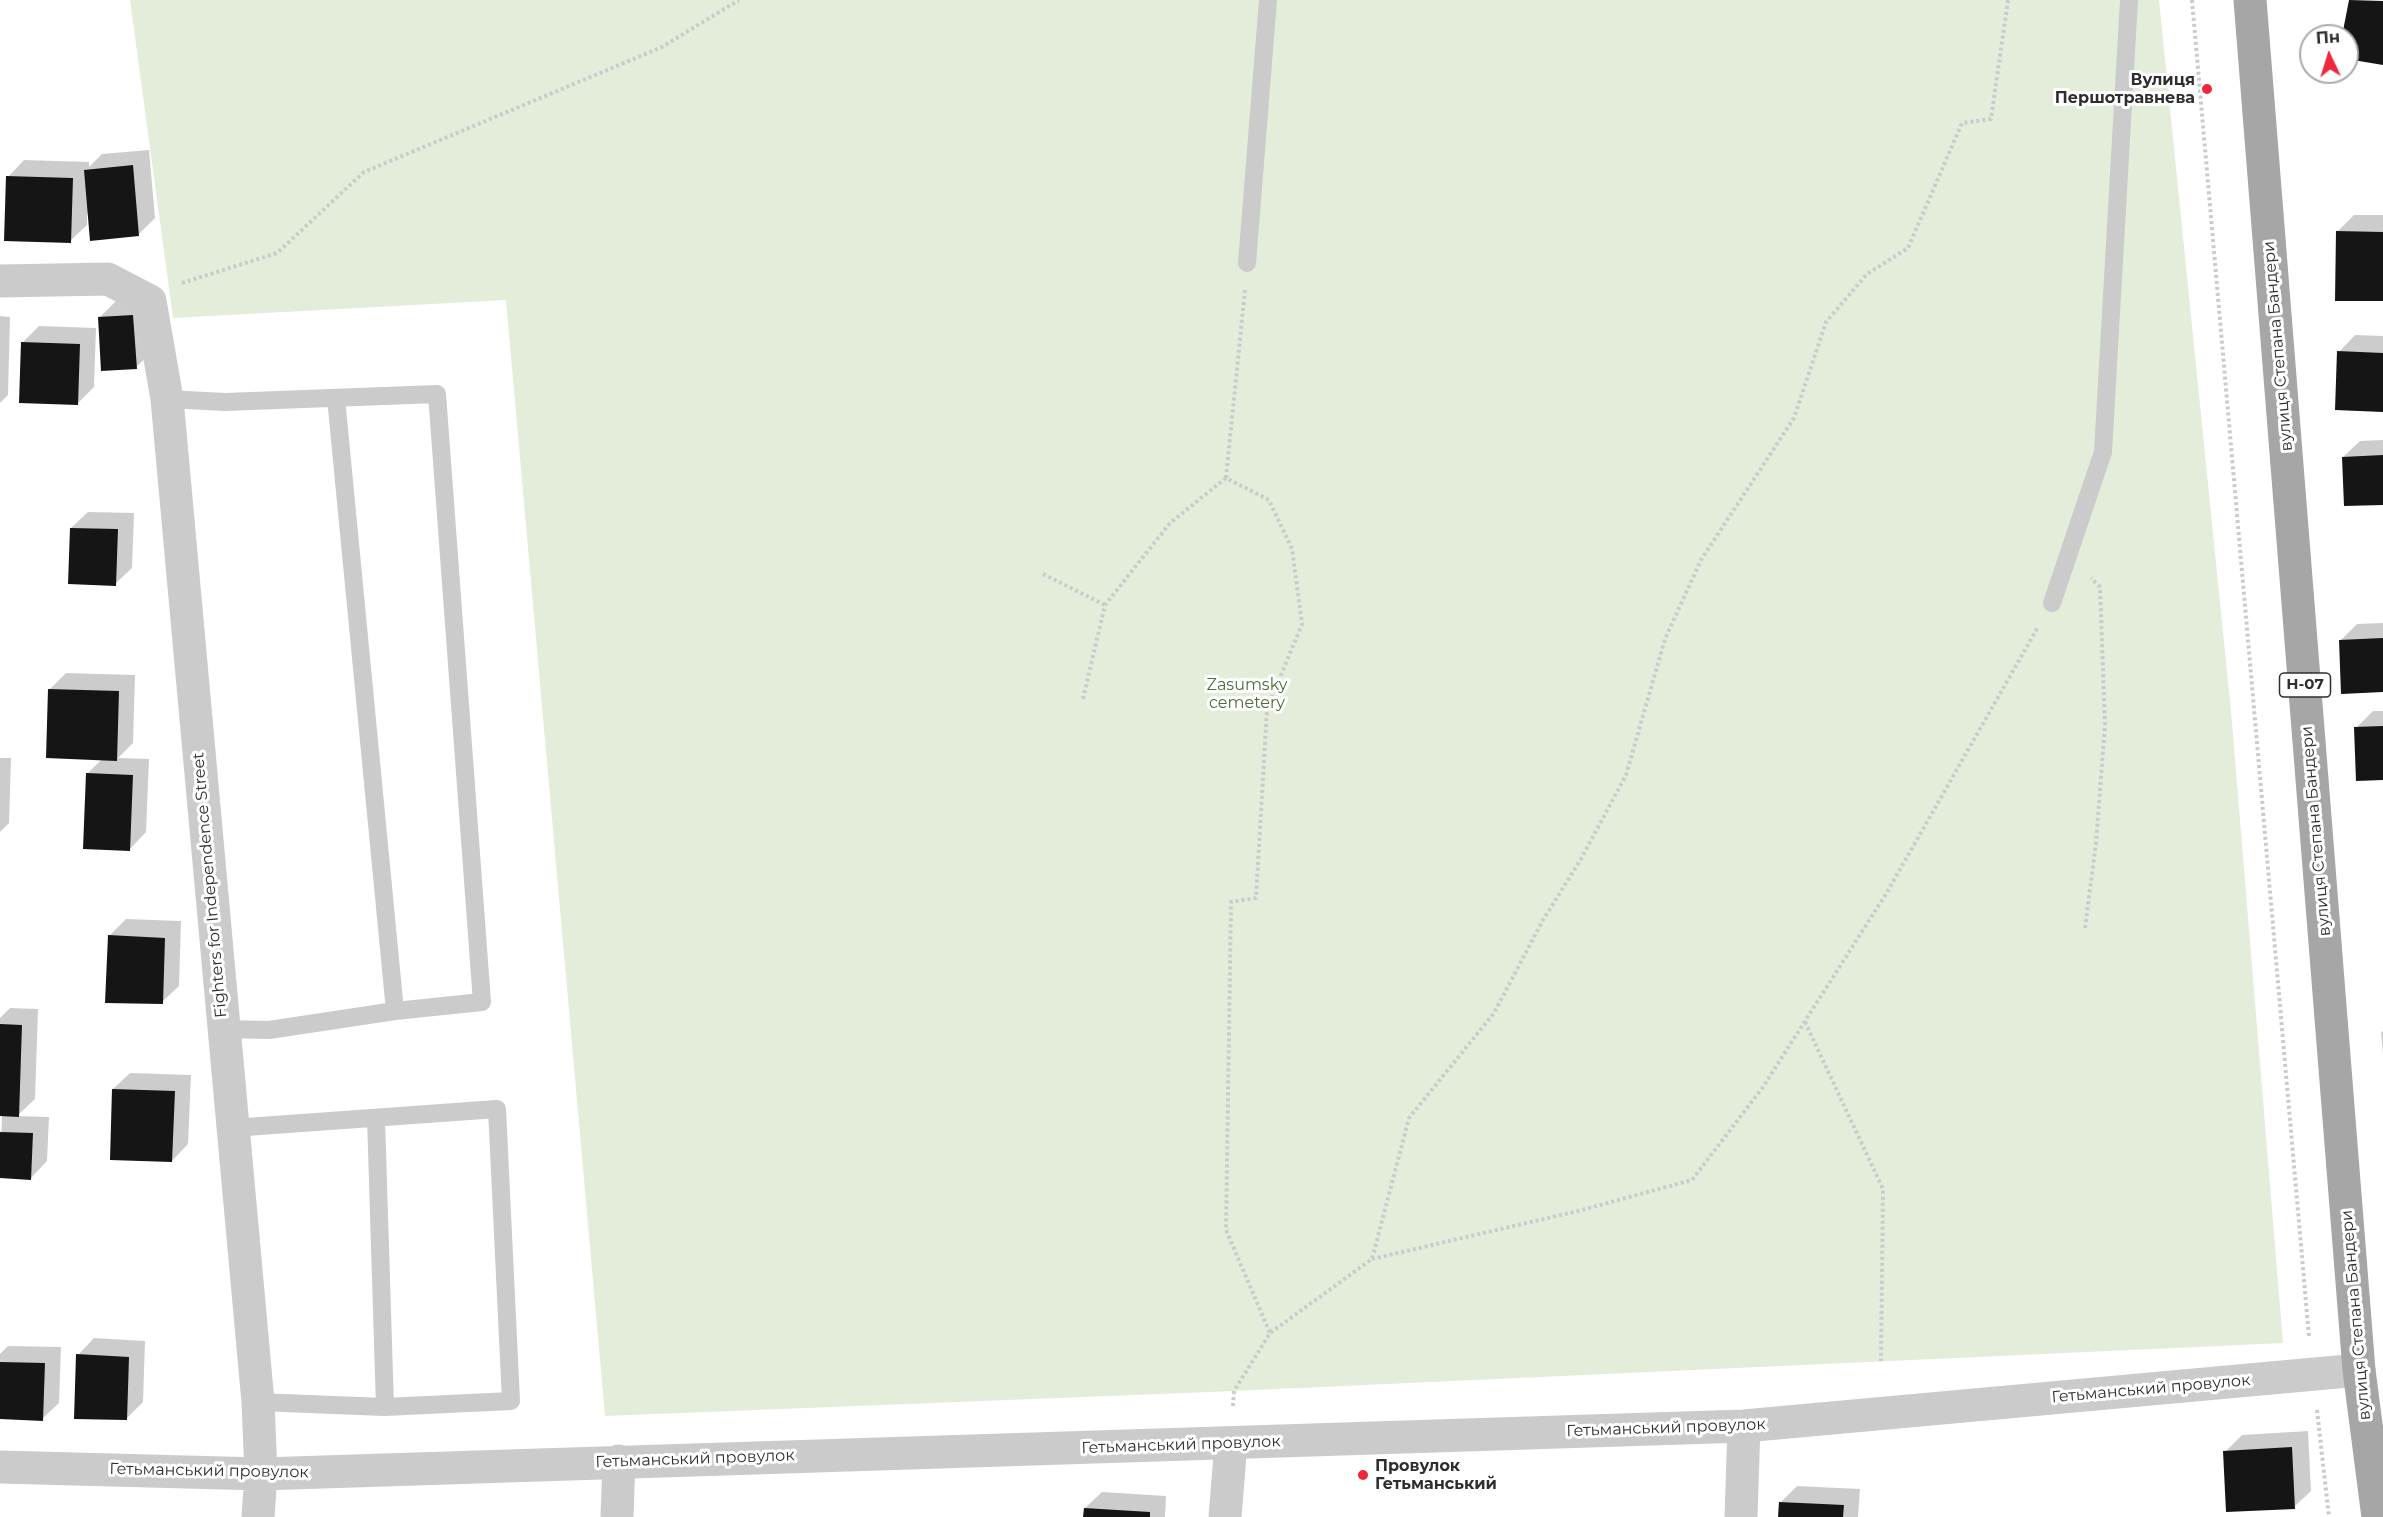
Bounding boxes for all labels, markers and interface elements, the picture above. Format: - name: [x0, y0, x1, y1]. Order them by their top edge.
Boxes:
- north arrow: [2299, 24, 2359, 84]
- text: Пн: [2315, 27, 2341, 48]
- place label: Вулиця Першотравнева: [2055, 70, 2195, 108]
- marker: Вулиця Першотравнева: [2200, 82, 2214, 96]
- street label: вулиця Степана Бандери: [2259, 240, 2297, 452]
- road number: Н-07: [2280, 673, 2330, 697]
- park label: Zasumsky cemetery: [1206, 675, 1288, 713]
- street label: вулиця Степана Бандери: [2297, 725, 2335, 937]
- street label: Fighters for Independence Street: [189, 752, 231, 1018]
- street label: вулиця Степана Бандери: [2337, 1209, 2375, 1421]
- street label: Гетьманський провулок: [2051, 1371, 2251, 1407]
- street label: Гетьманський провулок: [1566, 1415, 1766, 1441]
- street label: Гетьманський провулок: [1081, 1432, 1281, 1458]
- street label: Гетьманський провулок: [595, 1446, 795, 1472]
- place label: Провулок Гетьманський: [1375, 1456, 1497, 1494]
- street label: Гетьманський провулок: [109, 1460, 309, 1482]
- marker: Провулок Гетьманський: [1356, 1468, 1370, 1482]

